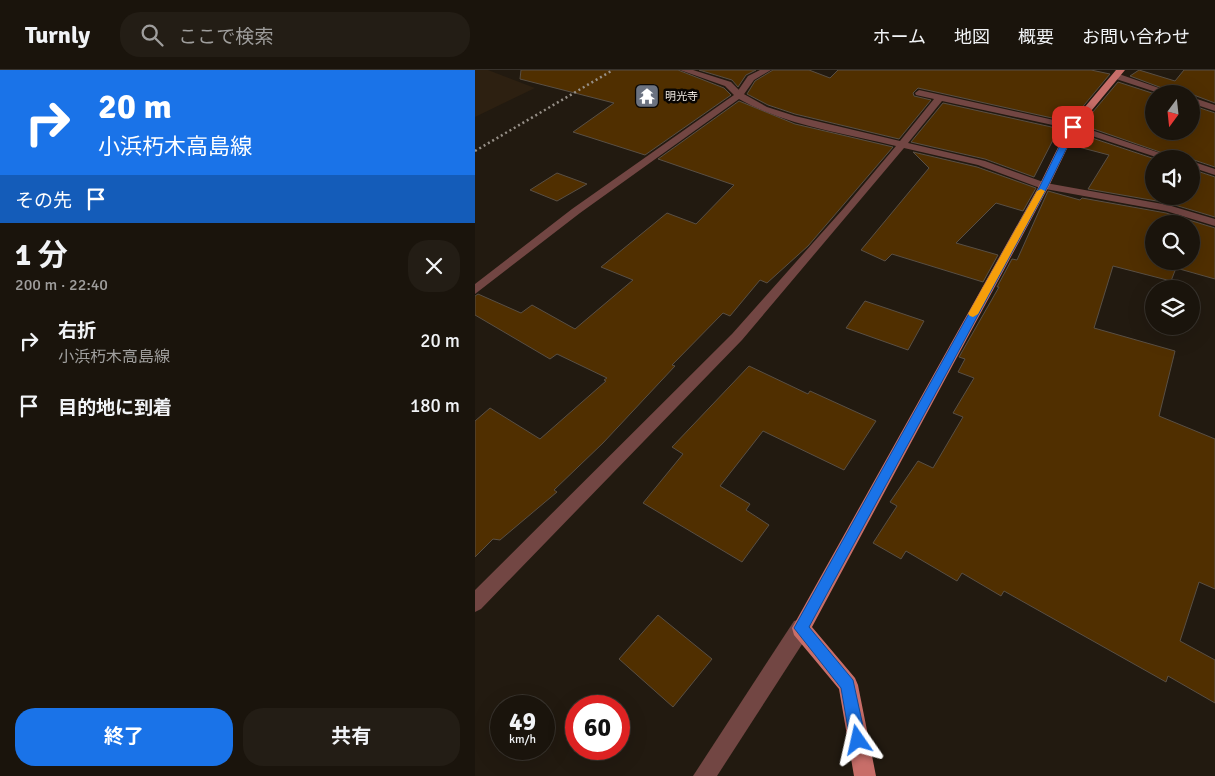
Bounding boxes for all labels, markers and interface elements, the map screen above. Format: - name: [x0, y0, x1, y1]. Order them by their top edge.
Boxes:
- search box: [120, 12, 470, 57]
- text: Turnly: [25, 20, 90, 50]
- icon: search: [138, 21, 166, 49]
- text: ここで検索: [178, 25, 273, 49]
- text: ホーム: [873, 26, 926, 48]
- text: 地図: [954, 26, 990, 48]
- text: 概要: [1018, 26, 1054, 48]
- text: お問い合わせ: [1082, 26, 1190, 48]
- temple icon: 明光寺: [634, 83, 660, 109]
- text: 20 m: [98, 85, 172, 128]
- north arrow: [1145, 85, 1200, 140]
- map controls: [1145, 85, 1200, 335]
- icon: right: [15, 90, 80, 155]
- place label: 明光寺: [665, 90, 698, 103]
- pin: [1052, 106, 1094, 148]
- icon: arrive: [1059, 113, 1087, 141]
- text: 小浜朽木高島線: [98, 133, 252, 160]
- button: sound: [1145, 150, 1200, 205]
- icon: arrive: [82, 185, 110, 213]
- text: その先: [15, 189, 72, 213]
- button: search: [1145, 215, 1200, 270]
- text: 1 分: [15, 237, 68, 274]
- button: close: [408, 240, 460, 292]
- text: 200 m · 22:40: [15, 275, 108, 295]
- button: layers: [1145, 280, 1200, 335]
- text: 右折: [58, 319, 96, 343]
- icon: right: [15, 327, 43, 355]
- text: 20 m: [420, 329, 460, 353]
- text: 小浜朽木高島線: [58, 347, 170, 367]
- icon: arrive: [15, 392, 43, 420]
- text: 180 m: [410, 394, 460, 418]
- text: 目的地に到着: [58, 396, 172, 420]
- speed limit sign: 60: [565, 695, 630, 760]
- text: 49: [509, 706, 536, 737]
- button: 終了: [15, 708, 233, 766]
- button: 共有: [243, 708, 460, 766]
- position arrow: [831, 713, 883, 765]
- text: km/h: [509, 732, 536, 747]

